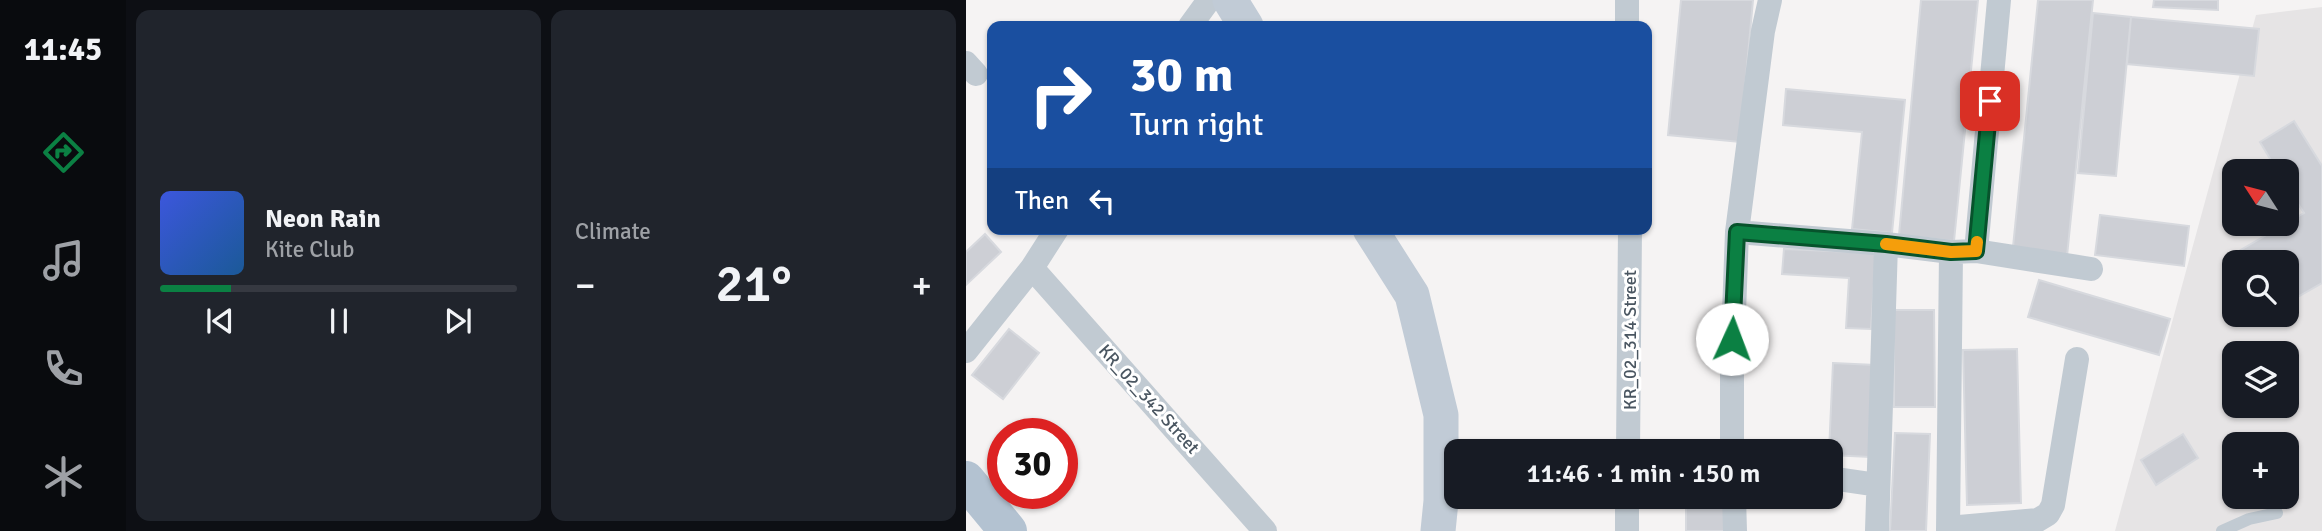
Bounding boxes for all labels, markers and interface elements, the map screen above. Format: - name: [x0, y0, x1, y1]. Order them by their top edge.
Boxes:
- text: 11:45: [24, 30, 102, 69]
- text: 30 m: [1130, 45, 1233, 105]
- icon: right: [1015, 49, 1106, 140]
- pin: [1960, 71, 2020, 131]
- icon: arrive: [1971, 82, 2009, 120]
- text: Turn right: [1130, 105, 1263, 144]
- icon: directions: [39, 128, 88, 177]
- north arrow: [2222, 159, 2300, 236]
- map controls: [2222, 159, 2299, 509]
- icon: left: [1083, 182, 1121, 220]
- text: Then: [1015, 185, 1069, 217]
- text: Neon Rain: [265, 203, 381, 235]
- text: Climate: [575, 217, 651, 246]
- text: Kite Club: [265, 235, 354, 264]
- icon: music: [39, 236, 88, 285]
- button: search: [2222, 250, 2299, 327]
- text: 21°: [715, 252, 792, 316]
- text: −: [575, 262, 596, 309]
- text: +: [911, 262, 932, 309]
- street label: KR_02_314 Street: [1619, 270, 1641, 410]
- icon: previous: [201, 302, 239, 340]
- icon: pause: [320, 302, 358, 340]
- icon: next: [439, 302, 477, 340]
- position arrow: [1695, 302, 1769, 376]
- street label: KR_02_342 Street: [1094, 340, 1204, 458]
- button: layers: [2222, 341, 2299, 418]
- icon: phone: [39, 344, 88, 393]
- speed limit sign: 30: [987, 418, 1078, 509]
- button: +: [2222, 432, 2299, 509]
- icon: climate: [39, 452, 88, 501]
- text: 11:46 · 1 min · 150 m: [1527, 458, 1760, 490]

